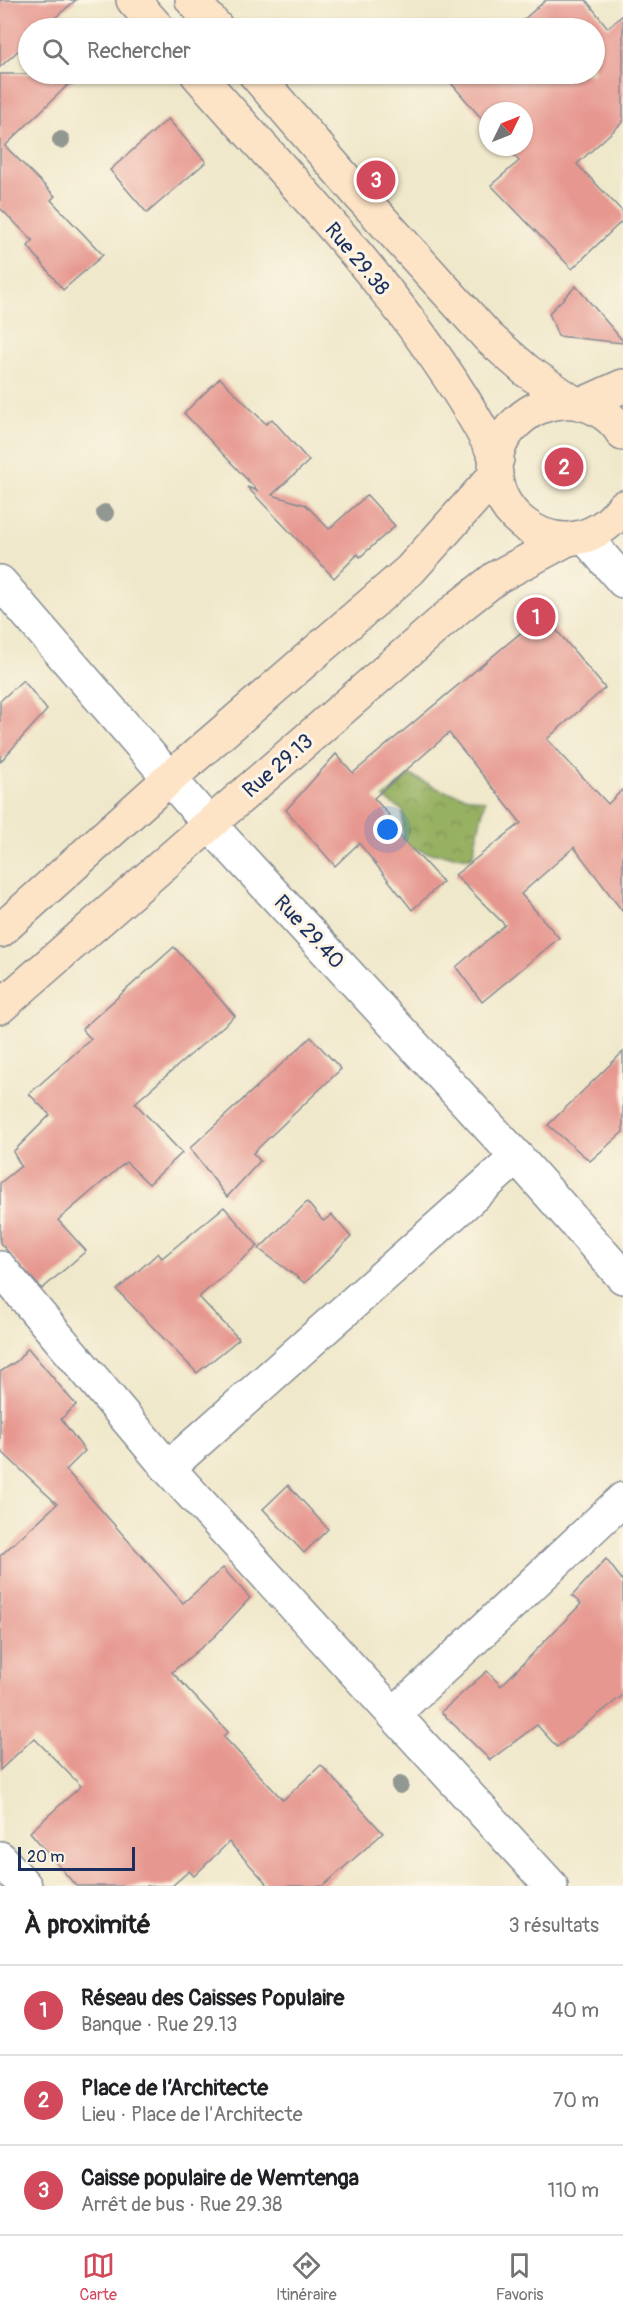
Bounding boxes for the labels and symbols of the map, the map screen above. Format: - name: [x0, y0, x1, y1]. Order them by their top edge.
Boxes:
- north arrow: [479, 102, 533, 156]
- pin: 3: [356, 158, 395, 202]
- street label: Rue 29.38: [319, 217, 395, 301]
- pin: 2: [544, 444, 584, 490]
- pin: 1: [516, 594, 556, 640]
- street label: Rue 29.13: [237, 728, 319, 804]
- your location: [373, 815, 402, 844]
- street label: Rue 29.40: [268, 889, 350, 975]
- scale bar: [18, 1844, 135, 1872]

